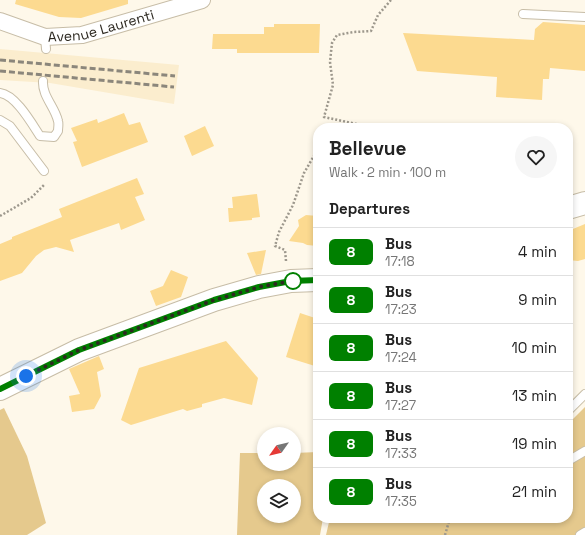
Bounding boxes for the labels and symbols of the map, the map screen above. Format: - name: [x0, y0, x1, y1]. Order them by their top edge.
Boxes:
- street label: Avenue Laurenti: [47, 5, 156, 46]
- unlabelled marker: [284, 272, 302, 290]
- your location: [16, 366, 36, 386]
- north arrow: [257, 427, 301, 471]

